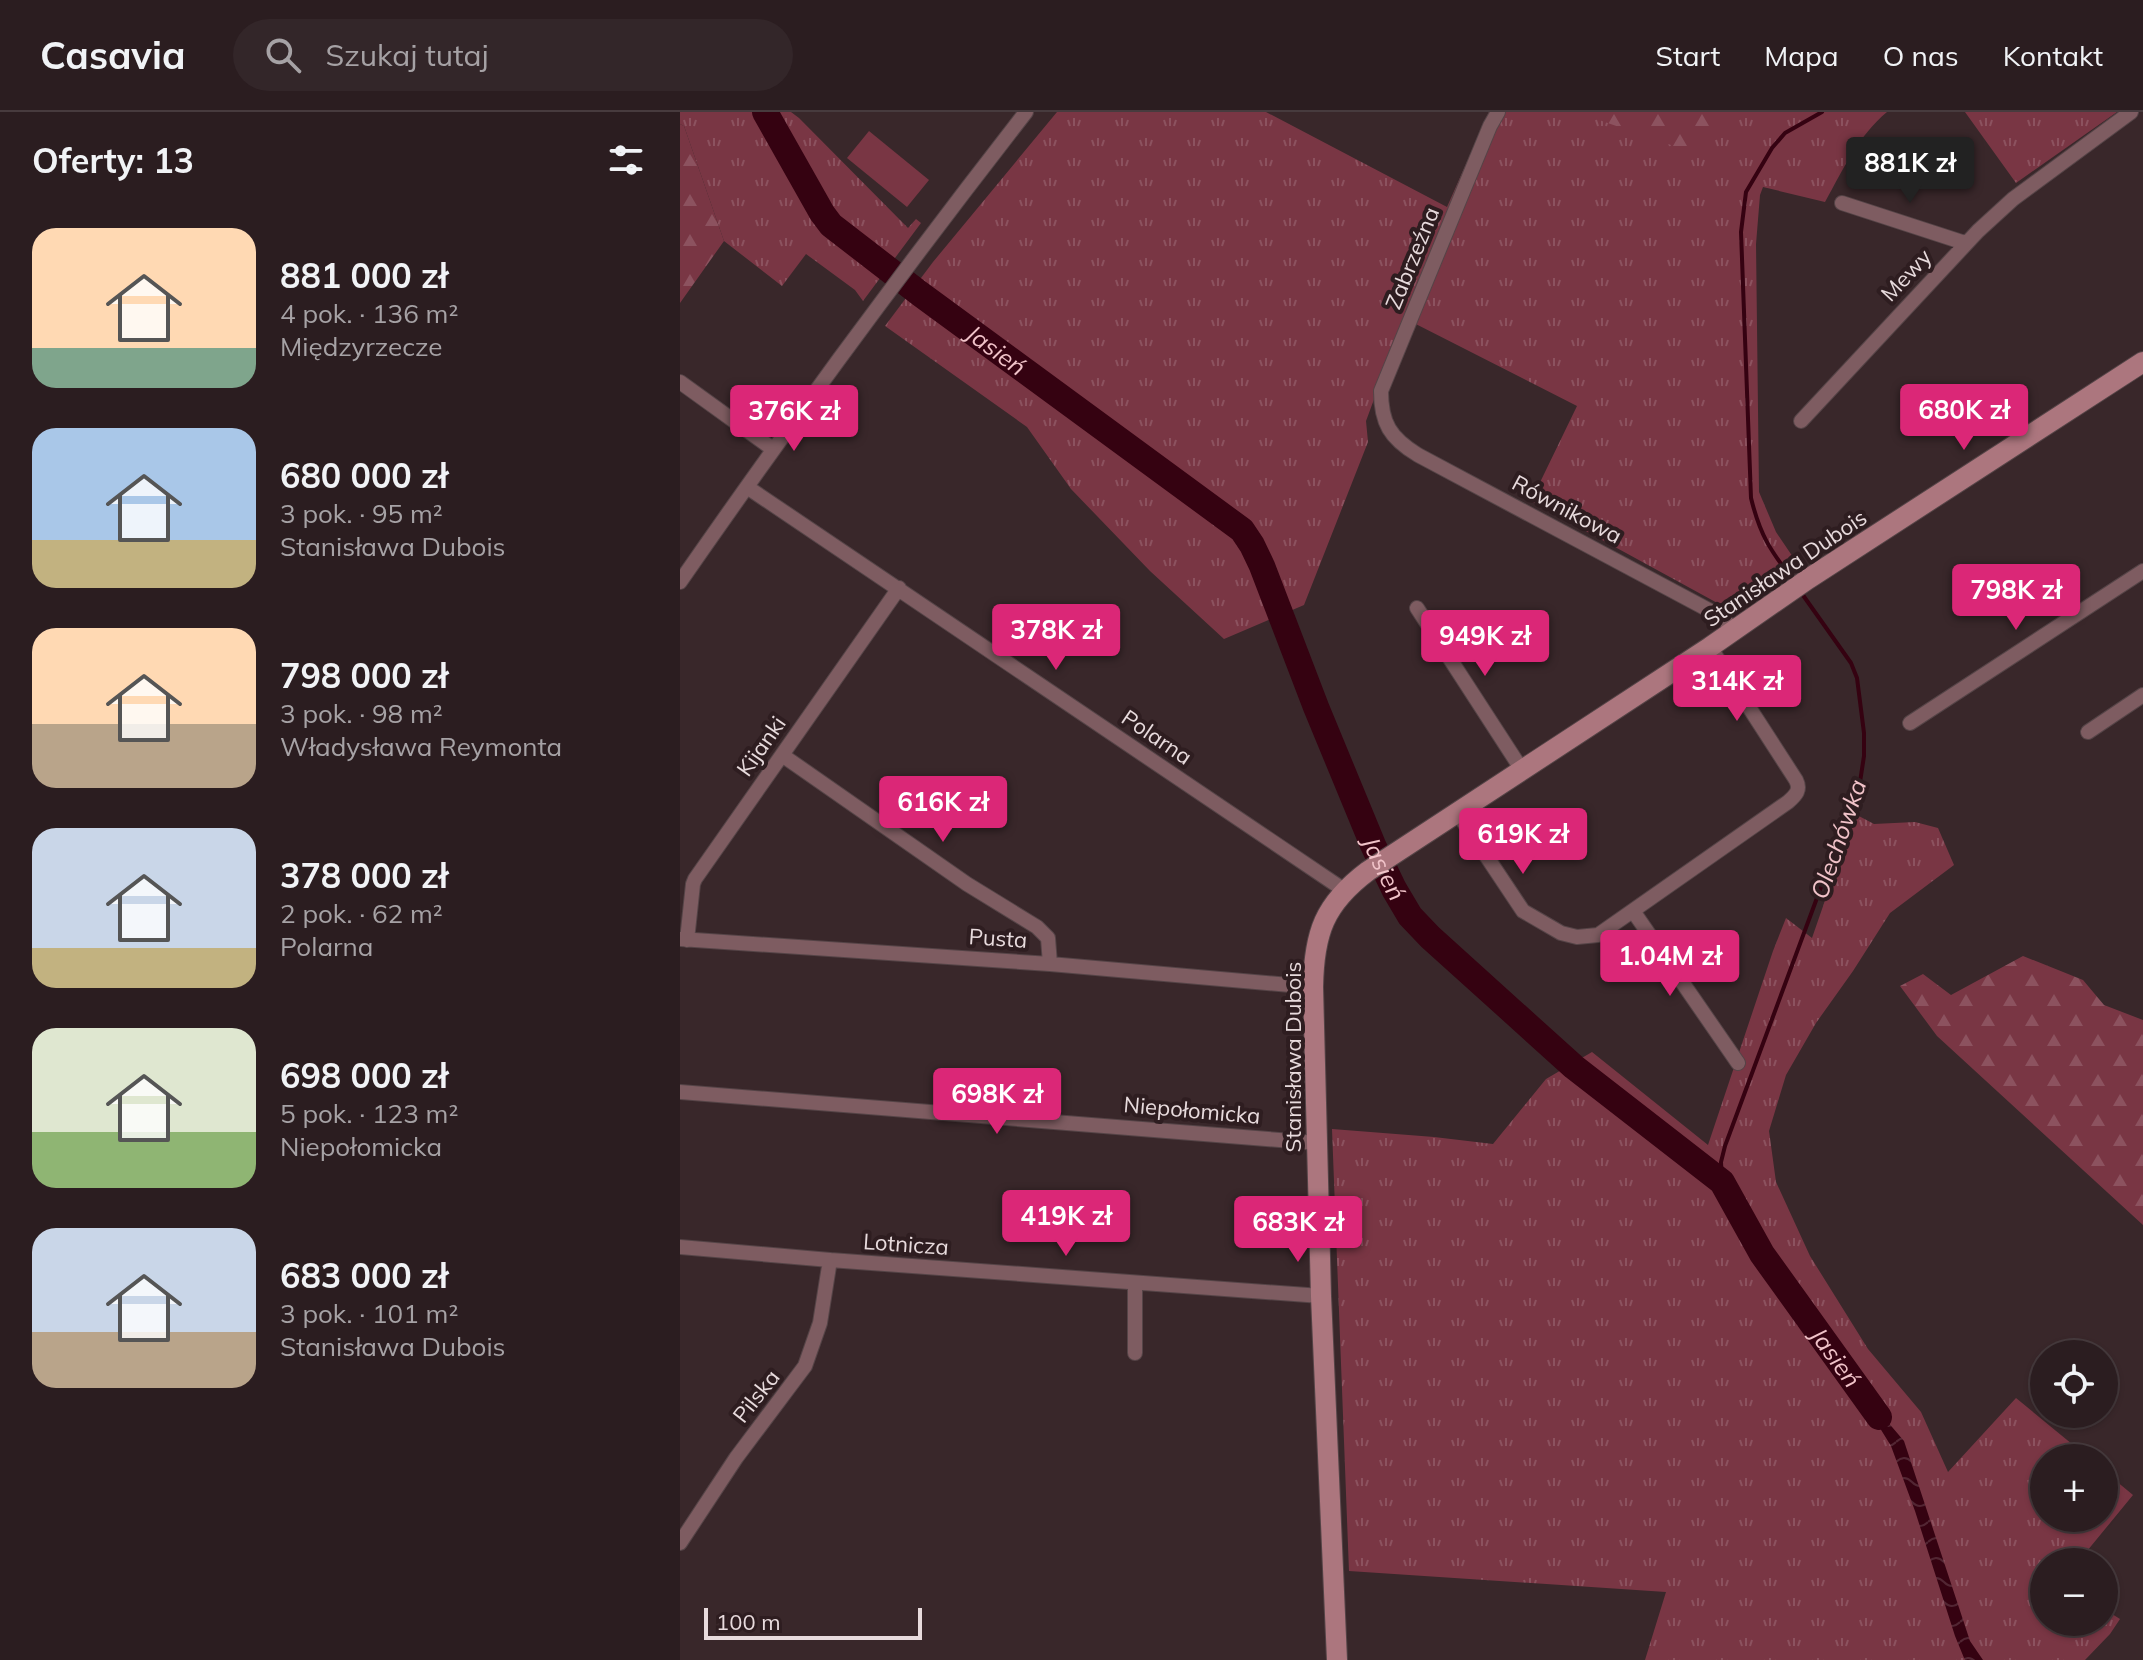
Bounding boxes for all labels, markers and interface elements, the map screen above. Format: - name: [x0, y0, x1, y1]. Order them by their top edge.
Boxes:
- search box: [233, 19, 793, 91]
- text: Casavia: [40, 31, 185, 79]
- icon: search: [261, 33, 305, 77]
- text: Szukaj tutaj: [325, 36, 489, 74]
- text: Start: [1656, 38, 1720, 73]
- text: Mapa: [1764, 38, 1839, 73]
- text: O nas: [1883, 38, 1959, 73]
- text: Kontakt: [2003, 38, 2103, 73]
- pin: 881K zł: [1836, 137, 1984, 205]
- icon: filters: [604, 138, 648, 182]
- text: Oferty: 13: [32, 139, 194, 182]
- text: 881K zł: [1864, 146, 1956, 179]
- street label: Zabrzeźna: [1379, 203, 1445, 313]
- street label: Mewy: [1875, 243, 1938, 307]
- text: 881 000 zł: [280, 254, 448, 297]
- icon: home: [96, 260, 192, 356]
- text: 4 pok. · 136 m²: [280, 297, 458, 330]
- water label: Jasień: [959, 317, 1032, 382]
- text: Międzyrzecze: [280, 330, 443, 363]
- pin: 680K zł: [1890, 384, 2038, 452]
- pin: 376K zł: [720, 385, 868, 453]
- text: 680K zł: [1918, 393, 2010, 426]
- text: 376K zł: [748, 394, 840, 427]
- text: 680 000 zł: [280, 454, 448, 497]
- icon: home: [96, 460, 192, 556]
- street label: Równikowa: [1507, 468, 1627, 550]
- text: 3 pok. · 95 m²: [280, 497, 443, 530]
- street label: Stanisława Dubois: [1698, 503, 1872, 633]
- text: Stanisława Dubois: [280, 530, 506, 563]
- pin: 798K zł: [1942, 564, 2090, 632]
- text: 798K zł: [1970, 573, 2062, 606]
- pin: 378K zł: [982, 604, 1130, 672]
- pin: 949K zł: [1411, 610, 1559, 678]
- text: 378K zł: [1010, 613, 1102, 646]
- text: 949K zł: [1439, 619, 1531, 652]
- text: 798 000 zł: [280, 654, 448, 697]
- pin: 314K zł: [1663, 655, 1811, 723]
- icon: home: [96, 660, 192, 756]
- text: 314K zł: [1691, 664, 1783, 697]
- text: 3 pok. · 98 m²: [280, 697, 443, 730]
- street label: Polarna: [1116, 703, 1198, 771]
- street label: Kijanki: [730, 710, 792, 782]
- text: Władysława Reymonta: [280, 730, 562, 763]
- water label: Olechówka: [1804, 775, 1872, 903]
- pin: 616K zł: [869, 776, 1017, 844]
- text: 616K zł: [897, 785, 989, 818]
- pin: 619K zł: [1449, 808, 1597, 876]
- text: 619K zł: [1477, 817, 1569, 850]
- water label: Jasień: [1355, 830, 1412, 906]
- text: 378 000 zł: [280, 854, 448, 897]
- icon: home: [96, 860, 192, 956]
- text: 2 pok. · 62 m²: [280, 897, 443, 930]
- street label: Pusta: [968, 922, 1028, 954]
- text: Polarna: [280, 930, 373, 963]
- pin: 1.04M zł: [1587, 930, 1753, 998]
- text: 1.04M zł: [1618, 939, 1722, 972]
- street label: Stanisława Dubois: [1279, 962, 1307, 1152]
- text: 698 000 zł: [280, 1054, 448, 1097]
- icon: home: [96, 1060, 192, 1156]
- pin: 698K zł: [923, 1068, 1071, 1136]
- text: 698K zł: [951, 1077, 1043, 1110]
- street label: Niepołomicka: [1123, 1090, 1261, 1130]
- text: 5 pok. · 123 m²: [280, 1097, 458, 1130]
- text: Niepołomicka: [280, 1130, 442, 1163]
- pin: 419K zł: [992, 1190, 1140, 1258]
- pin: 683K zł: [1224, 1196, 1372, 1264]
- text: 419K zł: [1020, 1199, 1112, 1232]
- text: 683K zł: [1252, 1205, 1344, 1238]
- street label: Lotnicza: [862, 1227, 950, 1261]
- text: 683 000 zł: [280, 1254, 448, 1297]
- icon: home: [96, 1260, 192, 1356]
- text: 3 pok. · 101 m²: [280, 1297, 458, 1330]
- water label: Jasień: [1803, 1319, 1868, 1393]
- text: Stanisława Dubois: [280, 1330, 506, 1363]
- map controls: [2030, 1340, 2118, 1636]
- button: locate: [2030, 1340, 2118, 1428]
- street label: Pilska: [726, 1364, 786, 1428]
- button: +: [2030, 1444, 2118, 1532]
- button: −: [2030, 1548, 2118, 1636]
- scale bar: [704, 1604, 922, 1640]
- text: 100 m: [716, 1608, 781, 1636]

